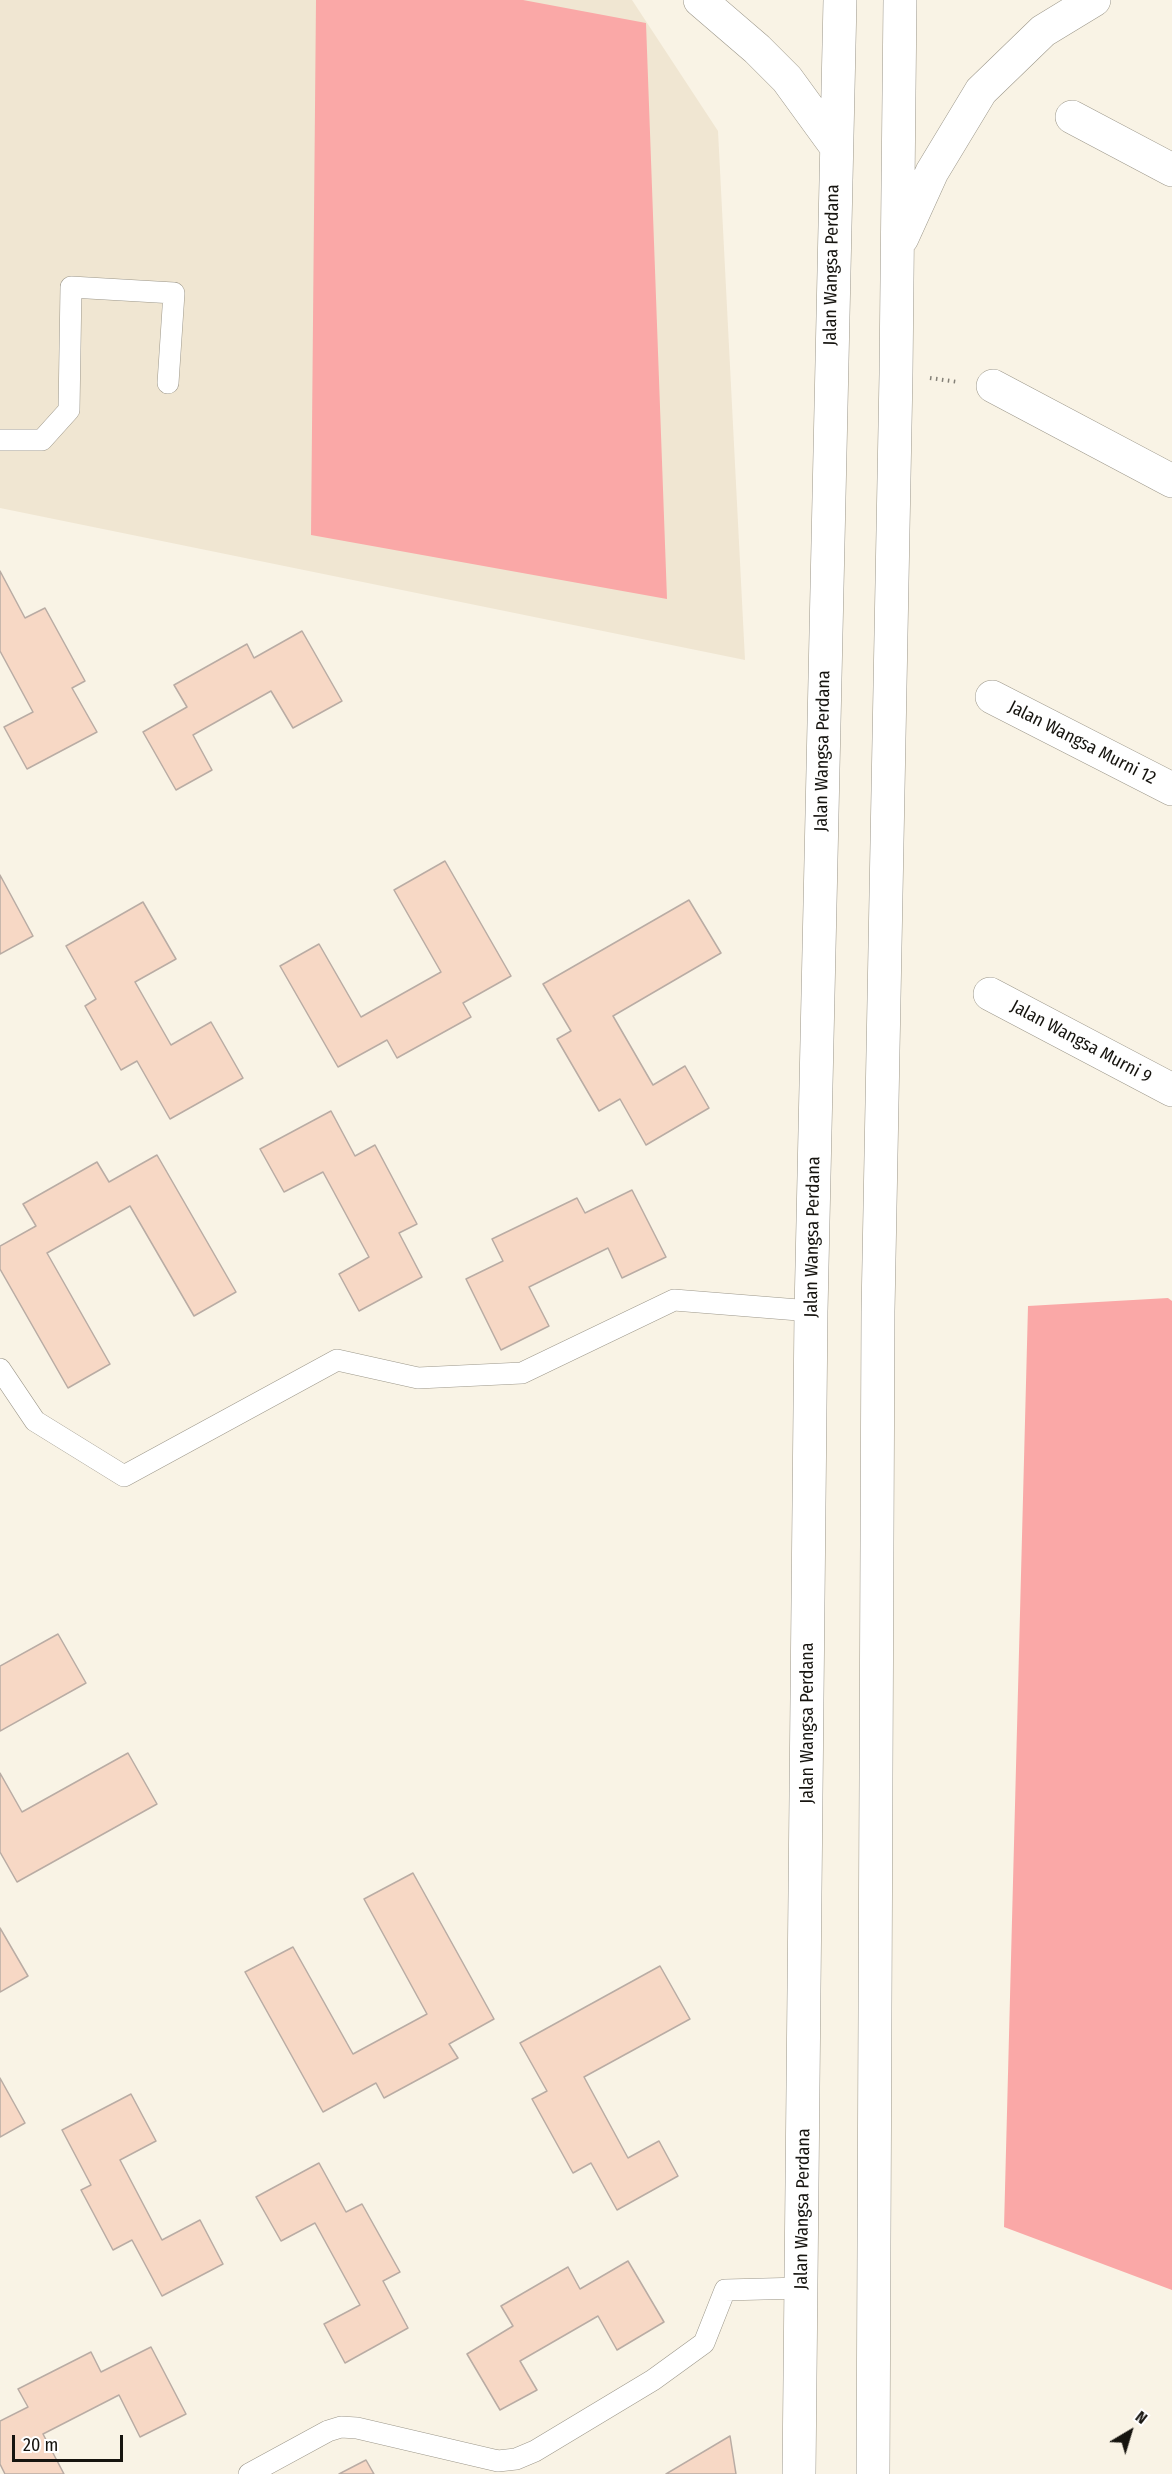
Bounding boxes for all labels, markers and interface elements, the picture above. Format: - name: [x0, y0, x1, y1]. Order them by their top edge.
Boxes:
- street label: Jalan Wangsa Perdana: [820, 184, 844, 346]
- street label: Jalan Wangsa Perdana: [811, 670, 835, 832]
- street label: Jalan Wangsa Murni 12: [1005, 696, 1159, 790]
- street label: Jalan Wangsa Murni 9: [1007, 996, 1155, 1088]
- street label: Jalan Wangsa Perdana: [801, 1156, 825, 1318]
- street label: Jalan Wangsa Perdana: [797, 1642, 819, 1804]
- street label: Jalan Wangsa Perdana: [791, 2128, 815, 2290]
- north arrow: [1100, 2402, 1160, 2462]
- text: N: [1132, 2407, 1151, 2428]
- scale bar: [15, 2423, 126, 2461]
- text: 20 m: [23, 2434, 58, 2456]

